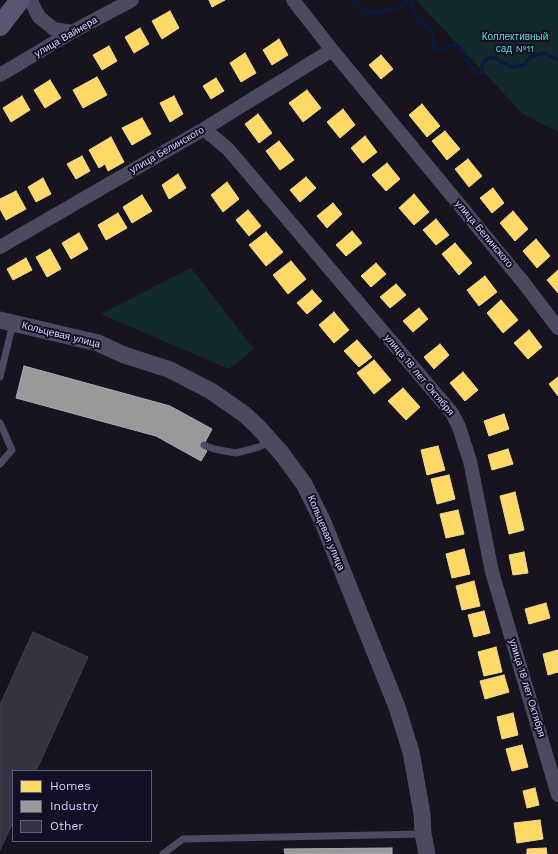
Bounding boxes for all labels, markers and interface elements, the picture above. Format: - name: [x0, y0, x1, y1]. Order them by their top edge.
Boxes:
- street label: улица Вайнера: [32, 14, 100, 60]
- park label: Коллективный сад №11: [482, 31, 548, 54]
- street label: улица Белинского: [128, 124, 206, 176]
- street label: улица Белинского: [453, 198, 515, 270]
- street label: Кольцевая улица: [21, 319, 101, 351]
- street label: улица 18 лет Октября: [382, 332, 456, 418]
- street label: Кольцевая улица: [305, 494, 347, 572]
- street label: улица 18 лет Октября: [506, 637, 548, 739]
- legend: [12, 770, 152, 842]
- text: Homes: [50, 779, 91, 793]
- text: Industry: [50, 799, 98, 813]
- text: Other: [50, 819, 83, 833]

